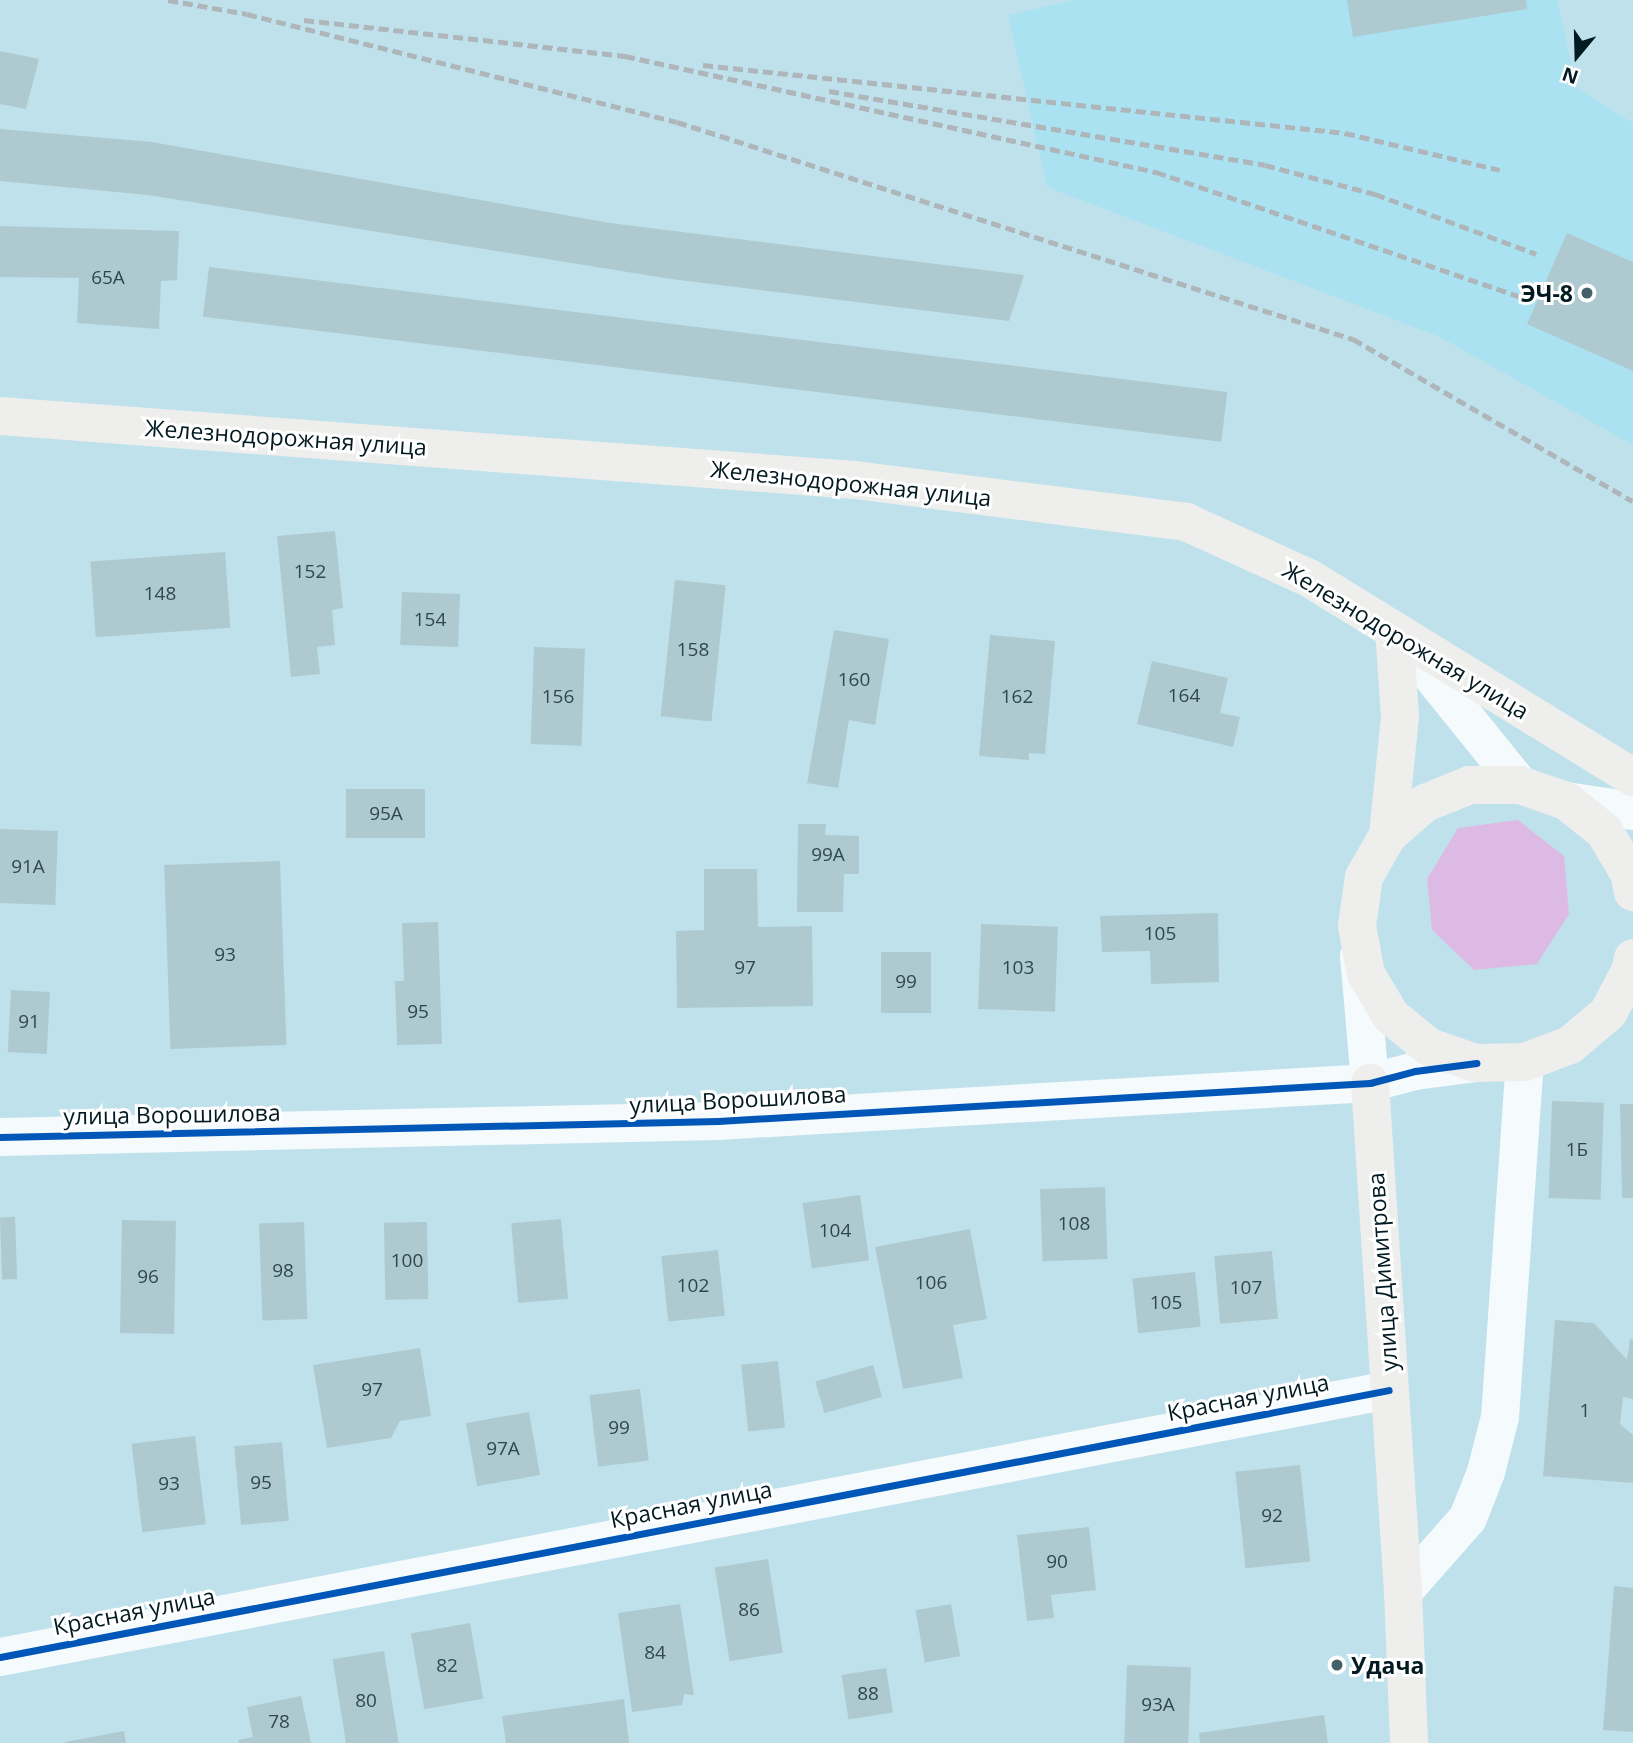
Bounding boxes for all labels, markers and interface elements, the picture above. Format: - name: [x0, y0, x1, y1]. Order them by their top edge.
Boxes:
- north arrow: [1542, 21, 1612, 91]
- text: N: [1559, 61, 1582, 91]
- house number: 65А: [91, 267, 125, 289]
- place label: ЭЧ-8: [1520, 279, 1573, 307]
- marker: ЭЧ-8: [1579, 285, 1595, 301]
- street label: Железнодорожная улица: [144, 413, 428, 461]
- street label: Железнодорожная улица: [709, 455, 993, 511]
- street label: Железнодорожная улица: [1278, 555, 1534, 725]
- house number: 152: [294, 561, 326, 583]
- house number: 148: [144, 583, 176, 605]
- house number: 154: [414, 609, 446, 631]
- house number: 158: [677, 639, 709, 661]
- house number: 160: [838, 669, 870, 691]
- house number: 164: [1168, 685, 1200, 707]
- house number: 156: [542, 686, 574, 708]
- house number: 162: [1001, 686, 1033, 708]
- house number: 95А: [369, 803, 403, 825]
- house number: 99А: [811, 844, 845, 866]
- house number: 91А: [11, 856, 45, 878]
- house number: 105: [1144, 923, 1176, 945]
- house number: 93: [214, 944, 236, 966]
- house number: 97: [734, 957, 756, 979]
- house number: 103: [1002, 957, 1034, 979]
- house number: 99: [895, 971, 917, 993]
- house number: 95: [407, 1001, 429, 1023]
- house number: 91: [18, 1011, 40, 1033]
- street label: улица Ворошилова: [629, 1080, 847, 1118]
- street label: улица Ворошилова: [63, 1098, 281, 1130]
- house number: 1Б: [1566, 1139, 1588, 1161]
- street label: улица Димитрова: [1361, 1172, 1403, 1372]
- house number: 108: [1058, 1213, 1090, 1235]
- house number: 104: [819, 1220, 851, 1242]
- house number: 100: [391, 1250, 423, 1272]
- house number: 98: [272, 1260, 294, 1282]
- house number: 96: [137, 1266, 159, 1288]
- house number: 106: [915, 1272, 947, 1294]
- house number: 102: [677, 1275, 709, 1297]
- house number: 107: [1230, 1277, 1262, 1299]
- house number: 105: [1150, 1292, 1182, 1314]
- street label: Красная улица: [1165, 1368, 1331, 1426]
- house number: 97: [361, 1379, 383, 1401]
- house number: 1: [1580, 1400, 1590, 1422]
- house number: 99: [608, 1417, 630, 1439]
- house number: 97А: [486, 1438, 520, 1460]
- house number: 95: [250, 1472, 272, 1494]
- house number: 93: [158, 1473, 180, 1495]
- street label: Красная улица: [608, 1475, 774, 1533]
- house number: 92: [1261, 1505, 1283, 1527]
- house number: 90: [1046, 1551, 1068, 1573]
- street label: Красная улица: [51, 1582, 217, 1640]
- house number: 86: [738, 1599, 760, 1621]
- house number: 84: [644, 1642, 666, 1664]
- place label: Удача: [1351, 1651, 1424, 1679]
- house number: 82: [436, 1655, 458, 1677]
- marker: Удача: [1329, 1657, 1345, 1673]
- house number: 88: [857, 1683, 879, 1705]
- house number: 80: [355, 1690, 377, 1712]
- house number: 93А: [1141, 1694, 1175, 1716]
- house number: 78: [268, 1711, 290, 1733]

